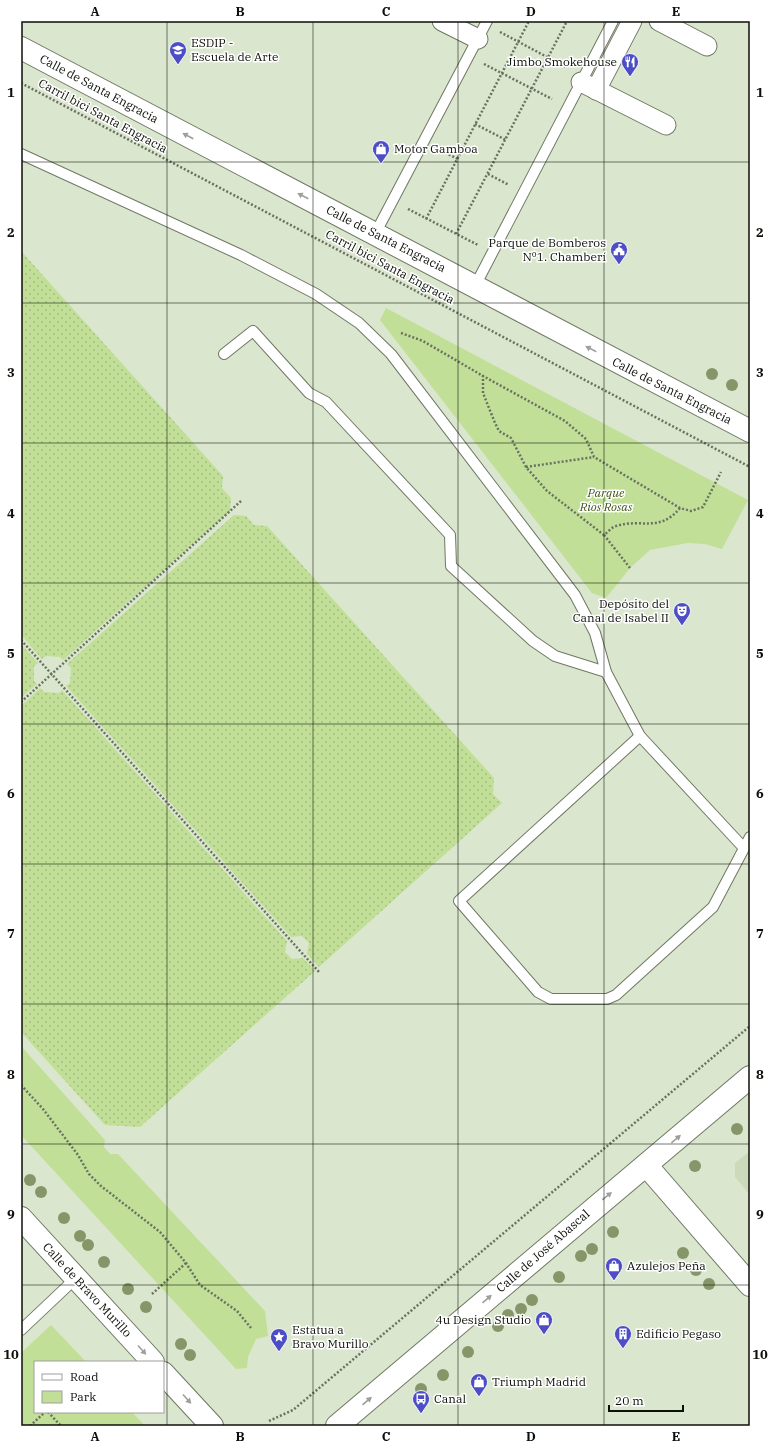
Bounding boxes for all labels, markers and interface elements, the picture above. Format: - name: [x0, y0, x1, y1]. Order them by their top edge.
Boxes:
- text: A: [90, 3, 100, 20]
- text: B: [235, 3, 245, 20]
- text: C: [382, 3, 391, 20]
- text: D: [526, 3, 536, 20]
- text: E: [672, 3, 680, 20]
- place label: ESDIP - Escuela de Arte: [191, 35, 278, 64]
- school or university icon: ESDIP - Escuela de Arte: [168, 40, 188, 65]
- street label: Calle de Santa Engracia: [37, 51, 162, 126]
- restaurant icon: Jimbo Smokehouse: [620, 52, 640, 77]
- place label: Jimbo Smokehouse: [507, 54, 617, 69]
- street label: Carril bici Santa Engracia: [36, 75, 171, 156]
- text: 1: [7, 84, 15, 101]
- text: 1: [756, 84, 764, 101]
- one-way arrow: [182, 132, 194, 139]
- shop icon: Motor Gamboa: [371, 139, 391, 164]
- place label: Motor Gamboa: [394, 141, 478, 156]
- one-way arrow: [297, 193, 309, 199]
- street label: Calle de Santa Engracia: [324, 202, 449, 275]
- text: 2: [7, 224, 15, 241]
- text: 2: [756, 224, 764, 241]
- street label: Carril bici Santa Engracia: [323, 226, 458, 307]
- place label: Parque de Bomberos Nº1. Chamberí: [489, 235, 606, 264]
- public building icon: Parque de Bomberos Nº1. Chamberí: [609, 240, 629, 265]
- one-way arrow: [585, 345, 597, 352]
- street label: Calle de Santa Engracia: [610, 354, 735, 427]
- text: 3: [7, 364, 15, 381]
- text: 3: [756, 364, 764, 381]
- park label: Parque Ríos Rosas: [579, 485, 633, 514]
- text: 4: [7, 505, 15, 522]
- text: 4: [756, 505, 764, 522]
- place label: Depósito del Canal de Isabel II: [573, 596, 669, 625]
- theatre icon: Depósito del Canal de Isabel II: [672, 601, 692, 626]
- text: 5: [7, 645, 15, 662]
- text: 5: [756, 645, 764, 662]
- text: 6: [7, 785, 15, 802]
- text: 6: [756, 785, 764, 802]
- text: 7: [7, 925, 15, 942]
- text: 7: [756, 925, 764, 942]
- text: 8: [7, 1066, 15, 1083]
- text: 8: [756, 1066, 764, 1083]
- one-way arrow: [671, 1135, 681, 1144]
- one-way arrow: [602, 1192, 613, 1200]
- text: 9: [7, 1206, 15, 1223]
- street label: Calle de José Abascal: [493, 1206, 593, 1295]
- text: 9: [756, 1206, 764, 1223]
- street label: Calle de Bravo Murillo: [40, 1239, 135, 1340]
- shop icon: Azulejos Peña: [604, 1256, 624, 1281]
- place label: Azulejos Peña: [627, 1258, 706, 1273]
- one-way arrow: [482, 1294, 492, 1303]
- shop icon: 4u Design Studio: [534, 1310, 554, 1335]
- place label: 4u Design Studio: [436, 1312, 531, 1327]
- place label: Estatua a Bravo Murillo: [292, 1322, 369, 1351]
- building icon: Edificio Pegaso: [613, 1324, 633, 1349]
- place label: Edificio Pegaso: [636, 1326, 721, 1341]
- place icon: Estatua a Bravo Murillo: [269, 1327, 289, 1352]
- one-way arrow: [137, 1345, 146, 1354]
- text: 10: [3, 1346, 19, 1363]
- text: 10: [752, 1346, 768, 1363]
- legend: [34, 1361, 164, 1413]
- text: Road: [70, 1369, 99, 1384]
- shop icon: Triumph Madrid: [469, 1372, 489, 1397]
- place label: Triumph Madrid: [492, 1374, 586, 1389]
- scale bar: [609, 1387, 683, 1413]
- text: Park: [70, 1389, 96, 1404]
- bus stop icon: Canal: [411, 1389, 431, 1414]
- place label: Canal: [434, 1391, 466, 1406]
- text: 20 m: [615, 1393, 644, 1408]
- one-way arrow: [183, 1394, 192, 1404]
- one-way arrow: [361, 1397, 372, 1406]
- text: A: [90, 1428, 100, 1445]
- text: B: [235, 1428, 245, 1445]
- text: C: [382, 1428, 391, 1445]
- text: D: [526, 1428, 536, 1445]
- text: E: [672, 1428, 680, 1445]

